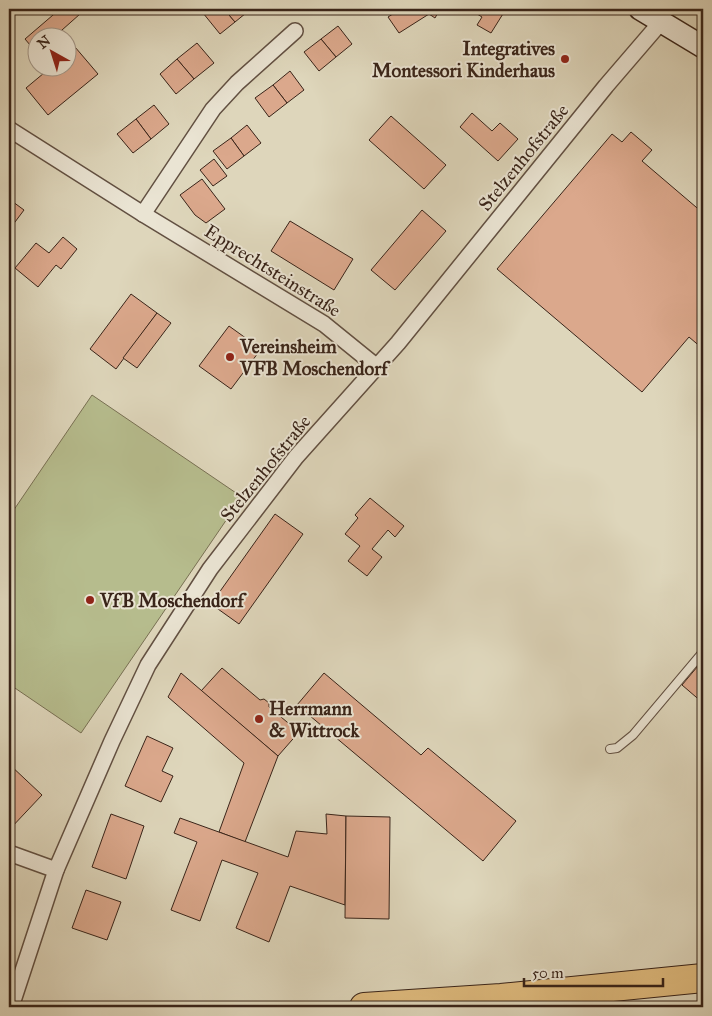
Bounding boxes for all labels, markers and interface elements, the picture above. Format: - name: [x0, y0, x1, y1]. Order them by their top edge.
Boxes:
- north arrow: [28, 28, 78, 78]
- text: N: [34, 32, 54, 53]
- place label: Integratives Montessori Kinderhaus: [372, 37, 555, 82]
- marker: Integratives Montessori Kinderhaus: [559, 53, 571, 65]
- street label: Stelzenhofstraße: [473, 99, 574, 215]
- street label: Epprechtsteinstraße: [200, 219, 345, 322]
- place label: Vereinsheim VFB Moschendorf: [239, 335, 391, 380]
- marker: Vereinsheim VFB Moschendorf: [224, 351, 236, 363]
- street label: Stelzenhofstraße: [215, 410, 316, 526]
- place label: VfB Moschendorf: [99, 589, 247, 612]
- marker: VfB Moschendorf: [84, 594, 96, 606]
- place label: Herrmann & Wittrock: [269, 697, 361, 742]
- marker: Herrmann & Wittrock: [253, 713, 265, 725]
- scale bar: [524, 956, 663, 988]
- text: 50 m: [532, 964, 564, 982]

